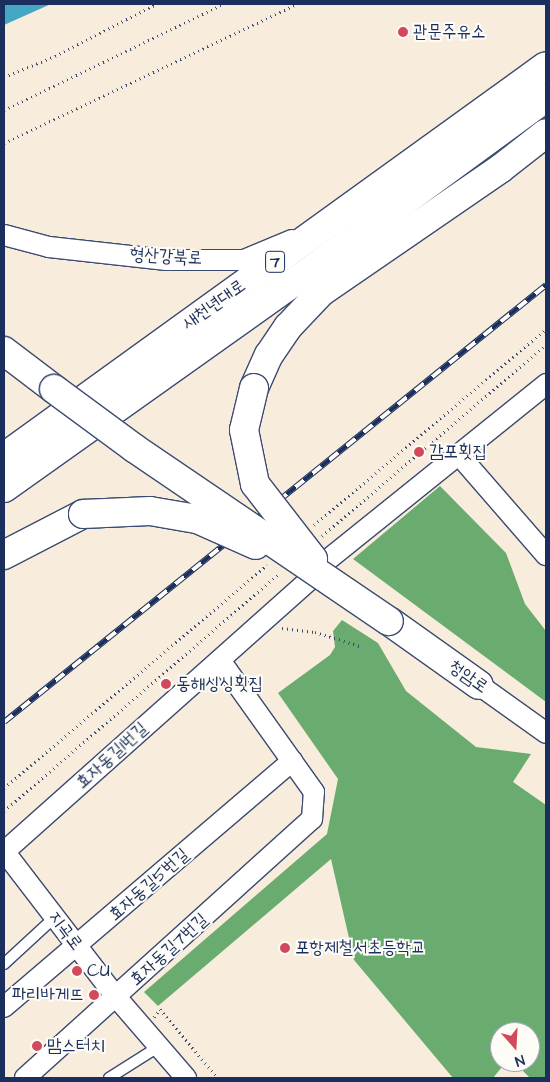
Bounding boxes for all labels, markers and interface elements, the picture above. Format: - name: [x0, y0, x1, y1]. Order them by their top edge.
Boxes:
- place label: 관문주유소: [413, 21, 485, 43]
- marker: 관문주유소: [397, 26, 409, 38]
- street label: 형산강북로: [129, 244, 203, 270]
- road number: 7: [265, 248, 285, 276]
- street label: 새천년대로: [178, 275, 250, 335]
- place label: 감포횟집: [429, 441, 487, 463]
- marker: 감포횟집: [413, 446, 425, 458]
- street label: 청암로: [444, 656, 492, 698]
- place label: 동해싱싱횟집: [176, 673, 263, 695]
- marker: 동해싱싱횟집: [160, 678, 172, 690]
- street label: 효자동길1번길: [72, 718, 152, 794]
- street label: 효자동길5번길: [104, 844, 194, 926]
- street label: 지곡로: [43, 907, 87, 955]
- street label: 효자동길7번길: [125, 909, 213, 991]
- place label: 포항제철서초등학교: [295, 937, 425, 959]
- marker: 포항제철서초등학교: [279, 942, 291, 954]
- place label: CU: [87, 960, 110, 982]
- marker: CU: [71, 965, 83, 977]
- place label: 파리바게뜨: [12, 984, 84, 1006]
- marker: 파리바게뜨: [88, 989, 100, 1001]
- north arrow: [490, 1022, 540, 1072]
- place label: 맘스터치: [47, 1035, 105, 1057]
- marker: 맘스터치: [31, 1040, 43, 1052]
- text: N: [512, 1049, 527, 1071]

